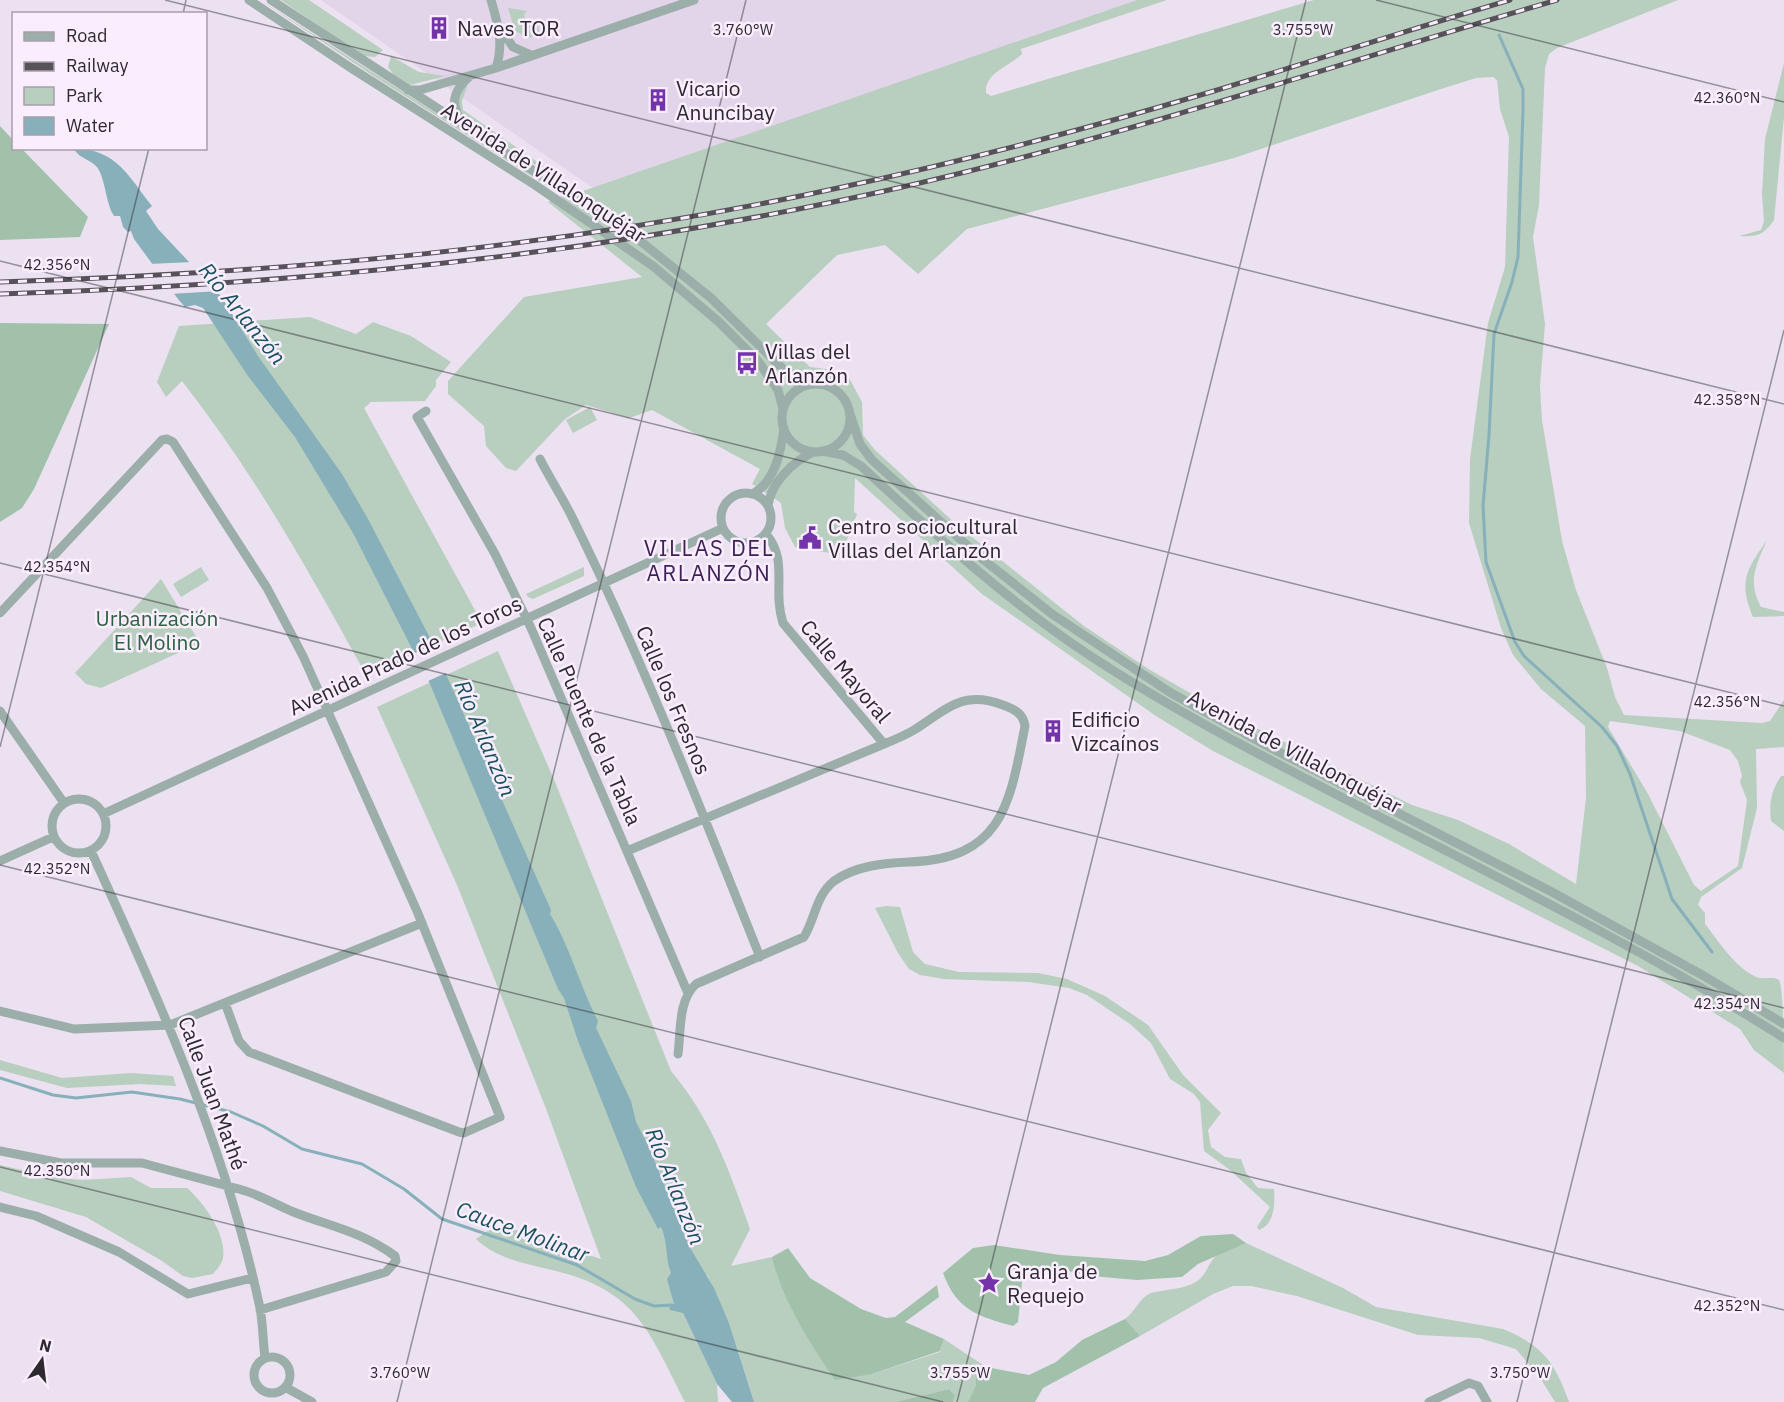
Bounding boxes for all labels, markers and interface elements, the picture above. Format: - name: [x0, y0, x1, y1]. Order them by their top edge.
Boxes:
- legend: [12, 12, 207, 150]
- place label: Naves TOR: [457, 14, 560, 42]
- building icon: Naves TOR: [426, 15, 452, 41]
- text: 3.760°W: [713, 20, 774, 39]
- text: 3.755°W: [1273, 20, 1334, 39]
- text: Road: [66, 24, 107, 47]
- text: Railway: [66, 54, 128, 77]
- place label: Vicario Anuncibay: [676, 74, 775, 126]
- text: Park: [66, 84, 103, 107]
- building icon: Vicario Anuncibay: [645, 87, 671, 113]
- text: 42.360°N: [1694, 88, 1760, 107]
- street label: Avenida de Villalonquéjar: [436, 95, 652, 249]
- text: Water: [66, 114, 115, 137]
- text: 42.356°N: [24, 255, 90, 274]
- water label: Río Arlanzón: [193, 256, 293, 370]
- place label: Villas del Arlanzón: [765, 337, 850, 389]
- bus stop icon: Villas del Arlanzón: [734, 350, 760, 376]
- text: 42.358°N: [1694, 390, 1760, 409]
- place label: Centro sociocultural Villas del Arlanzón: [828, 512, 1018, 564]
- public building icon: Centro sociocultural Villas del Arlanzón: [797, 525, 823, 551]
- district label: VILLAS DEL ARLANZÓN: [644, 533, 774, 587]
- text: 42.354°N: [24, 557, 90, 576]
- street label: Avenida Prado de los Toros: [284, 589, 526, 721]
- park label: Urbanización El Molino: [96, 604, 218, 656]
- street label: Calle Puente de la Tabla: [531, 612, 649, 830]
- street label: Calle Mayoral: [794, 613, 898, 729]
- street label: Calle los Fresnos: [630, 621, 718, 779]
- water label: Río Arlanzón: [448, 675, 524, 801]
- street label: Avenida de Villalonquéjar: [1183, 683, 1407, 820]
- text: 42.356°N: [1694, 692, 1760, 711]
- place label: Edificio Vizcaínos: [1071, 705, 1160, 757]
- building icon: Edificio Vizcaínos: [1040, 718, 1066, 744]
- text: 42.352°N: [24, 859, 90, 878]
- text: 42.354°N: [1694, 994, 1760, 1013]
- street label: Calle Juan Mathé: [172, 1012, 254, 1174]
- water label: Río Arlanzón: [639, 1123, 713, 1249]
- text: 42.350°N: [24, 1161, 90, 1180]
- water label: Cauce Molinar: [453, 1194, 594, 1269]
- place label: Granja de Requejo: [1007, 1257, 1098, 1309]
- place icon: Granja de Requejo: [976, 1270, 1002, 1296]
- text: 42.352°N: [1694, 1296, 1760, 1315]
- north arrow: [12, 1330, 72, 1390]
- text: N: [38, 1334, 54, 1357]
- text: 3.760°W: [370, 1363, 431, 1382]
- text: 3.755°W: [930, 1363, 991, 1382]
- text: 3.750°W: [1490, 1363, 1551, 1382]

